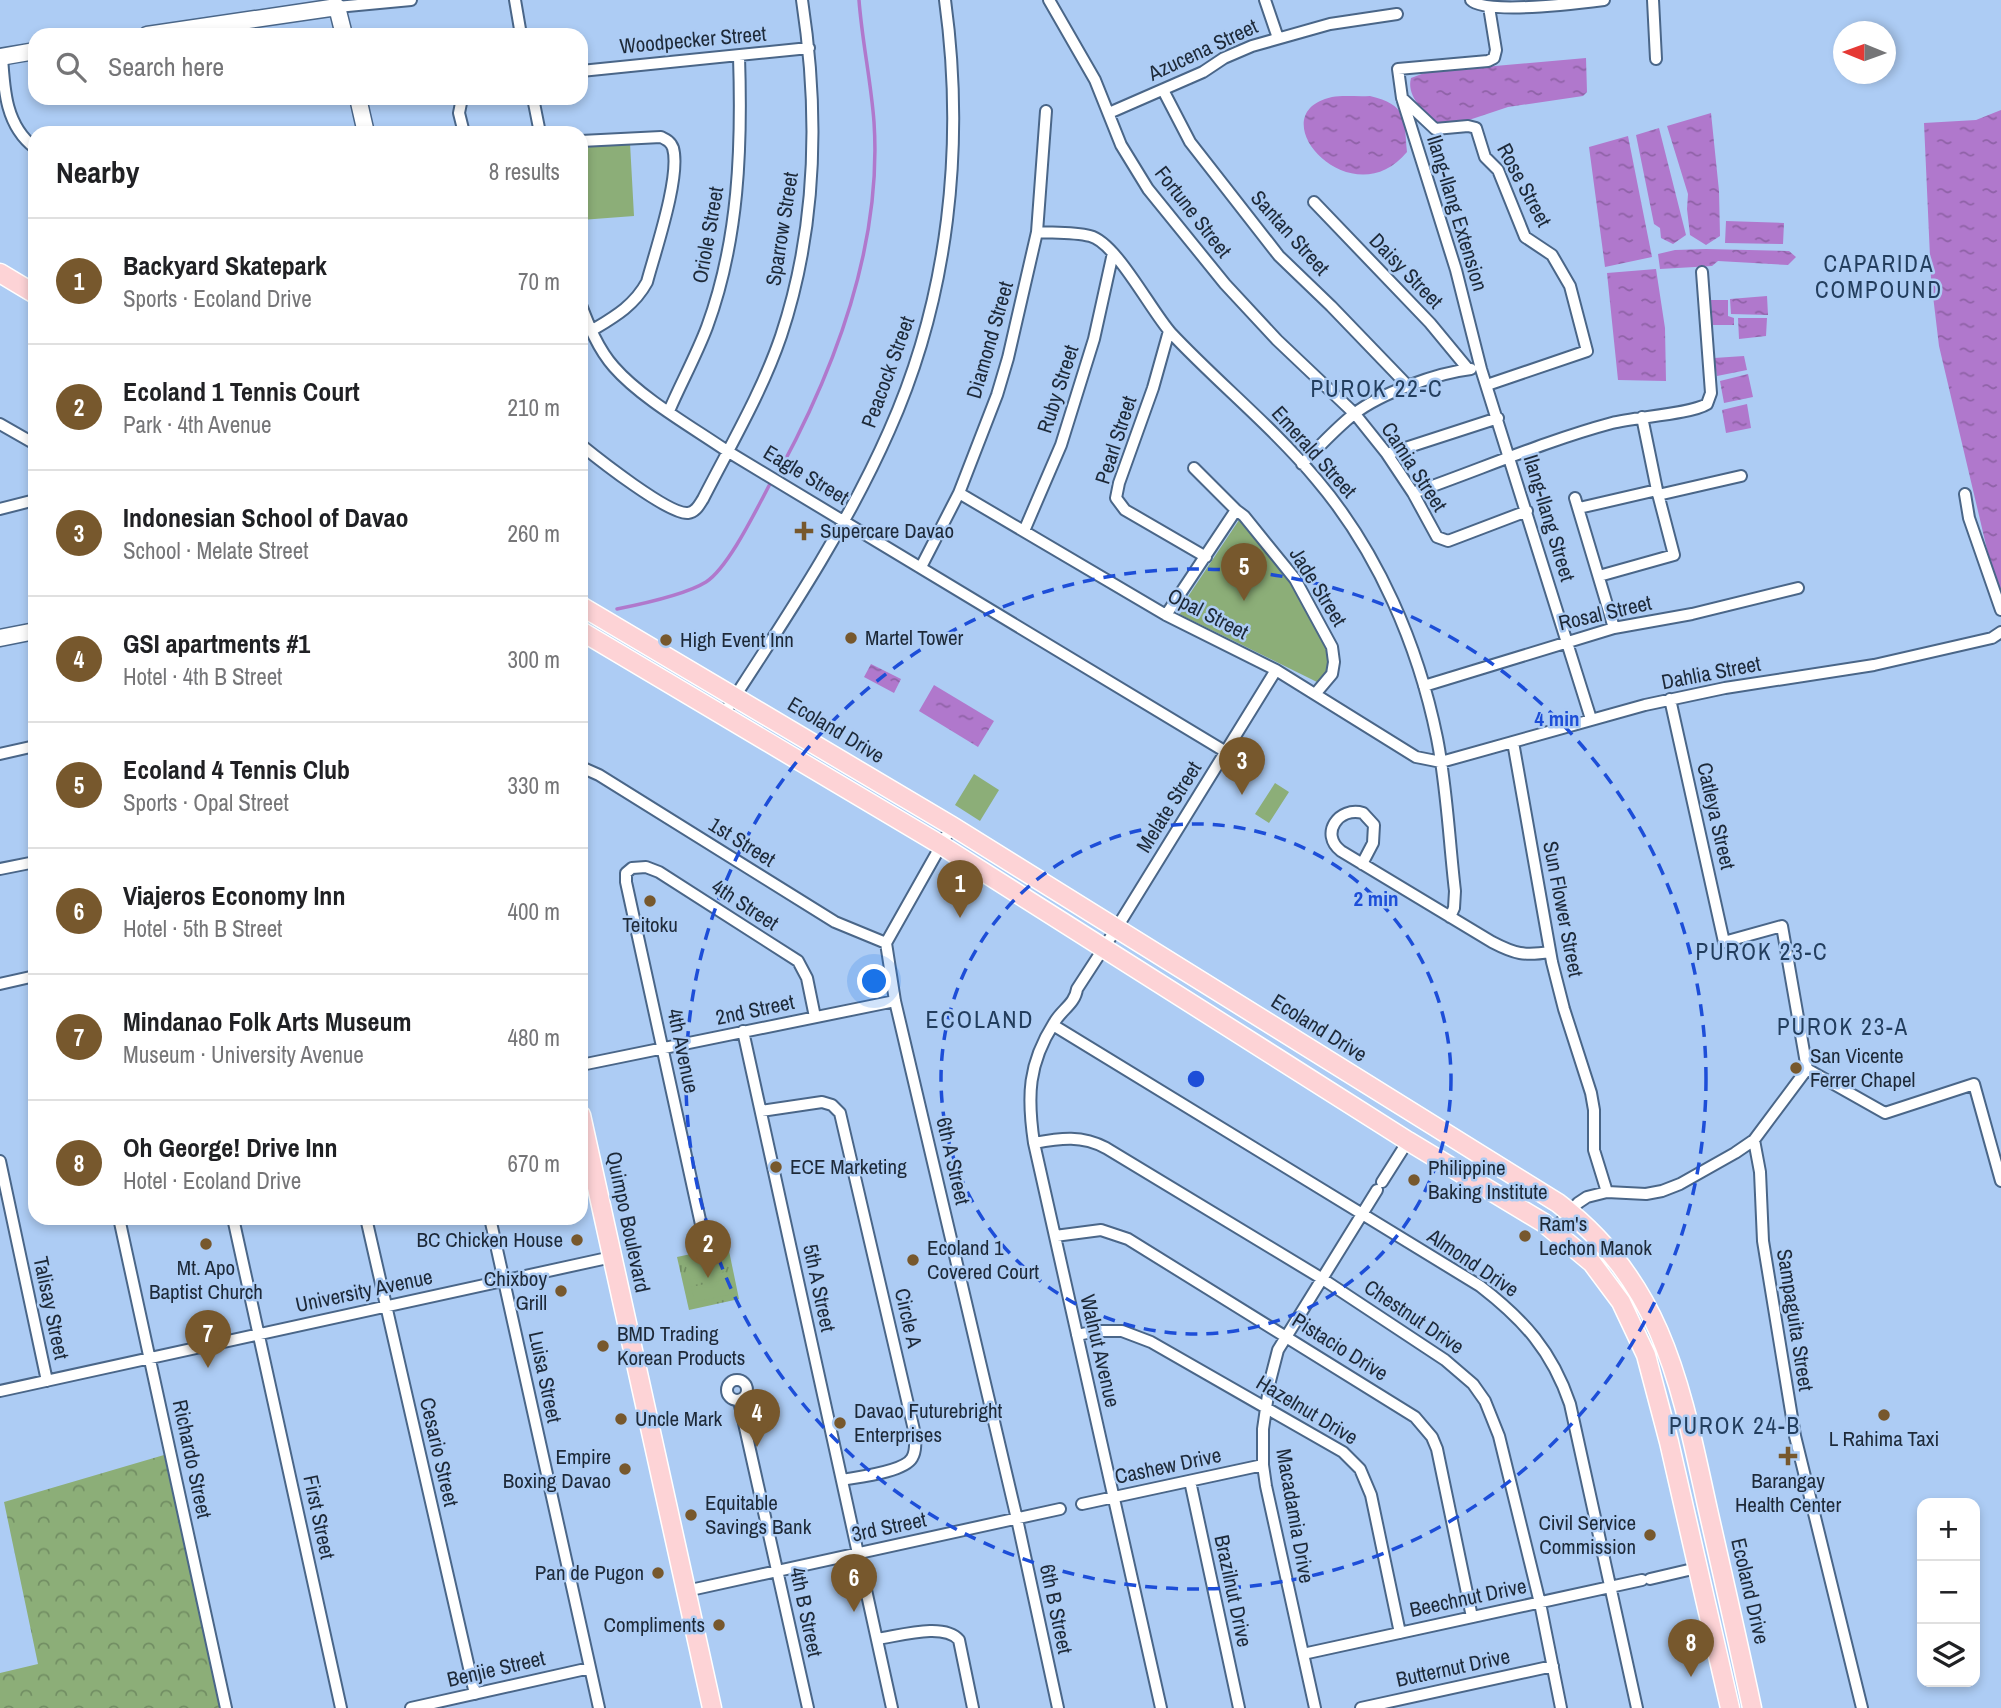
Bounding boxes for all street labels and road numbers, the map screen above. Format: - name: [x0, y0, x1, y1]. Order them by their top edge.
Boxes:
- street label: Azucena Street: [1142, 11, 1262, 88]
- street label: Woodpecker Street: [618, 19, 768, 60]
- street label: Ilang-Ilang Extension: [1420, 131, 1495, 294]
- street label: Rose Street: [1490, 138, 1559, 232]
- street label: Fortune Street: [1148, 160, 1239, 264]
- street label: Sparrow Street: [758, 170, 805, 288]
- street label: Oriole Street: [685, 184, 730, 286]
- street label: Santan Street: [1244, 184, 1337, 282]
- street label: Daisy Street: [1363, 226, 1450, 315]
- street label: Diamond Street: [959, 278, 1020, 402]
- street label: Peacock Street: [854, 312, 921, 432]
- street label: Ruby Street: [1030, 341, 1085, 437]
- street label: Pearl Street: [1088, 392, 1143, 488]
- street label: Emerald Street: [1265, 399, 1364, 504]
- street label: Camia Street: [1375, 416, 1454, 517]
- street label: Eagle Street: [758, 438, 855, 512]
- street label: Ilang-Ilang Street: [1516, 451, 1583, 585]
- street label: Jade Street: [1283, 542, 1354, 632]
- street label: Opal Street: [1163, 581, 1254, 646]
- street label: Rosal Street: [1555, 588, 1655, 637]
- street label: Dahlia Street: [1659, 649, 1763, 696]
- street label: Ecoland Drive: [782, 689, 890, 770]
- street label: Melate Street: [1129, 755, 1208, 858]
- street label: Catleya Street: [1690, 759, 1743, 873]
- street label: 1st Street: [703, 810, 781, 874]
- street label: Sun Flower Street: [1536, 838, 1591, 980]
- street label: 4th Street: [706, 872, 785, 937]
- street label: 2nd Street: [713, 987, 797, 1032]
- street label: Ecoland Drive: [1266, 987, 1373, 1069]
- street label: 4th Avenue: [660, 1006, 707, 1096]
- street label: 6th A Street: [929, 1114, 978, 1208]
- street label: Quimpo Boulevard: [599, 1149, 658, 1295]
- street label: Almond Drive: [1421, 1221, 1525, 1304]
- street label: 5th A Street: [796, 1241, 843, 1335]
- street label: Sampaguita Street: [1770, 1247, 1821, 1393]
- street label: Talisay Street: [26, 1254, 77, 1362]
- street label: University Avenue: [293, 1262, 435, 1319]
- street label: Chestnut Drive: [1359, 1272, 1470, 1361]
- street label: Circle A: [888, 1285, 930, 1351]
- street label: Walnut Avenue: [1073, 1292, 1128, 1410]
- street label: Pistacio Drive: [1287, 1306, 1394, 1388]
- street label: Luisa Street: [522, 1328, 569, 1426]
- street label: Hazelnut Drive: [1251, 1368, 1364, 1451]
- street label: Cesario Street: [413, 1395, 466, 1509]
- street label: Richardo Street: [166, 1397, 219, 1521]
- street label: Cashew Drive: [1112, 1440, 1224, 1491]
- street label: Macadamia Drive: [1269, 1446, 1322, 1585]
- street label: First Street: [296, 1472, 343, 1562]
- street label: 3rd Street: [849, 1504, 929, 1549]
- street label: Brazilnut Drive: [1207, 1532, 1260, 1650]
- street label: Ecoland Drive: [1724, 1535, 1777, 1647]
- street label: 6th B Street: [1033, 1561, 1080, 1657]
- street label: 4th B Street: [783, 1564, 830, 1660]
- street label: Beechnut Drive: [1407, 1571, 1529, 1624]
- street label: Butternut Drive: [1393, 1641, 1513, 1694]
- street label: Benjie Street: [444, 1643, 548, 1694]

